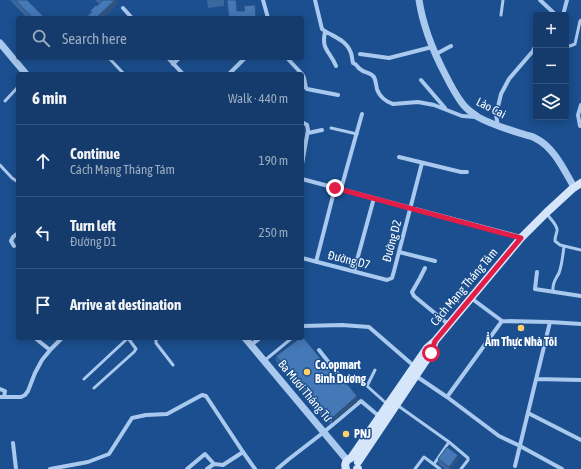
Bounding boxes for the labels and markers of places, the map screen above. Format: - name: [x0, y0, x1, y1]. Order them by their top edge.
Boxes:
- marker: Ẩm Thực Nhà Tôi: [516, 323, 526, 333]
- place label: Ẩm Thực Nhà Tôi: [484, 332, 557, 349]
- place label: Co.opmart Bình Dương: [315, 358, 367, 386]
- marker: Co.opmart Bình Dương: [302, 367, 312, 377]
- place label: PNJ: [354, 427, 371, 441]
- marker: PNJ: [341, 429, 351, 439]

